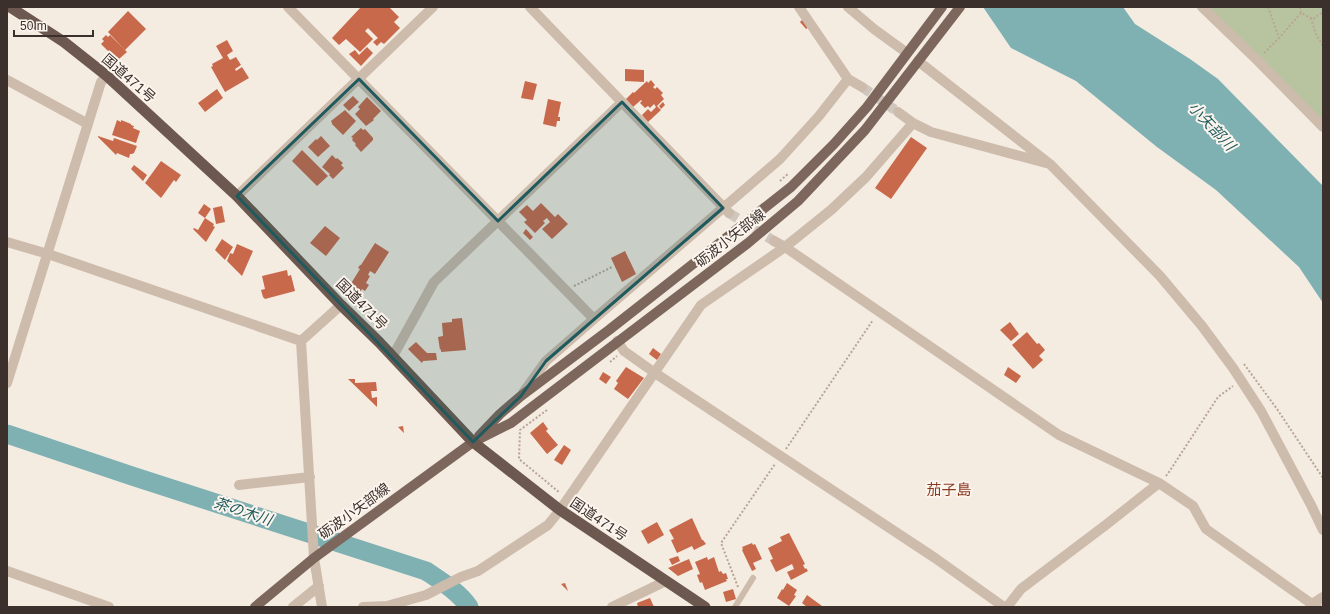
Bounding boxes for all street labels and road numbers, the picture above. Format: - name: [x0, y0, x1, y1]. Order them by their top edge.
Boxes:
- street label: 国道471号: [99, 51, 159, 105]
- street label: 砺波小矢部線: [692, 206, 768, 270]
- street label: 国道471号: [333, 275, 391, 333]
- street label: 砺波小矢部線: [315, 480, 393, 542]
- street label: 国道471号: [567, 494, 631, 544]

